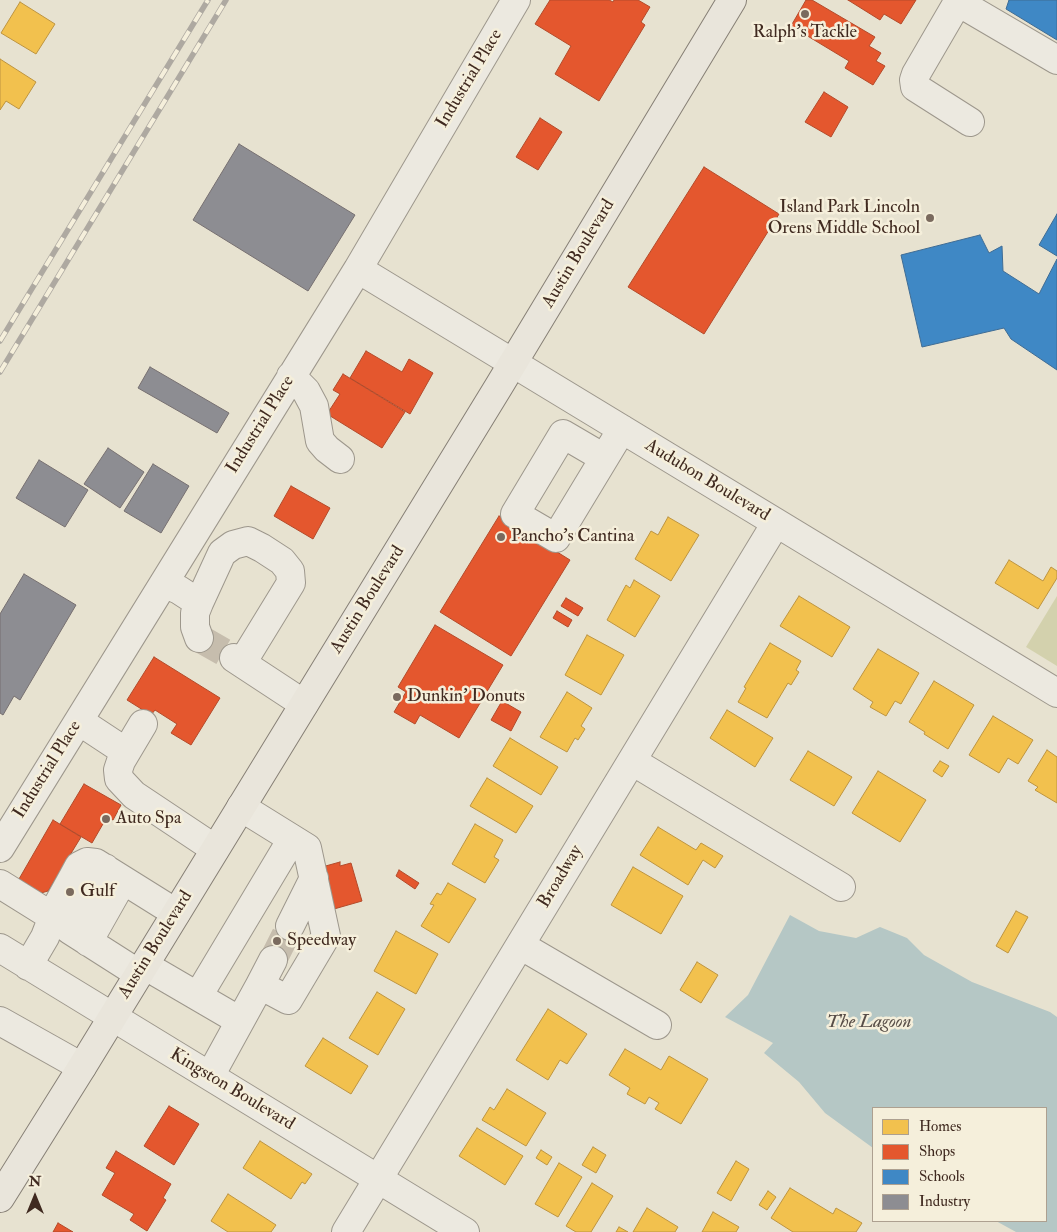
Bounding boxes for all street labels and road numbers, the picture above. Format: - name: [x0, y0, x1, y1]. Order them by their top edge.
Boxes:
- street label: Industrial Place: [432, 26, 508, 132]
- street label: Austin Boulevard: [538, 196, 620, 312]
- street label: Industrial Place: [222, 372, 300, 478]
- street label: Audubon Boulevard: [641, 435, 773, 527]
- street label: Austin Boulevard: [326, 542, 410, 658]
- street label: Industrial Place: [9, 717, 87, 823]
- street label: Broadway: [534, 842, 588, 912]
- street label: Austin Boulevard: [114, 887, 198, 1003]
- street label: Kingston Boulevard: [166, 1044, 298, 1136]

